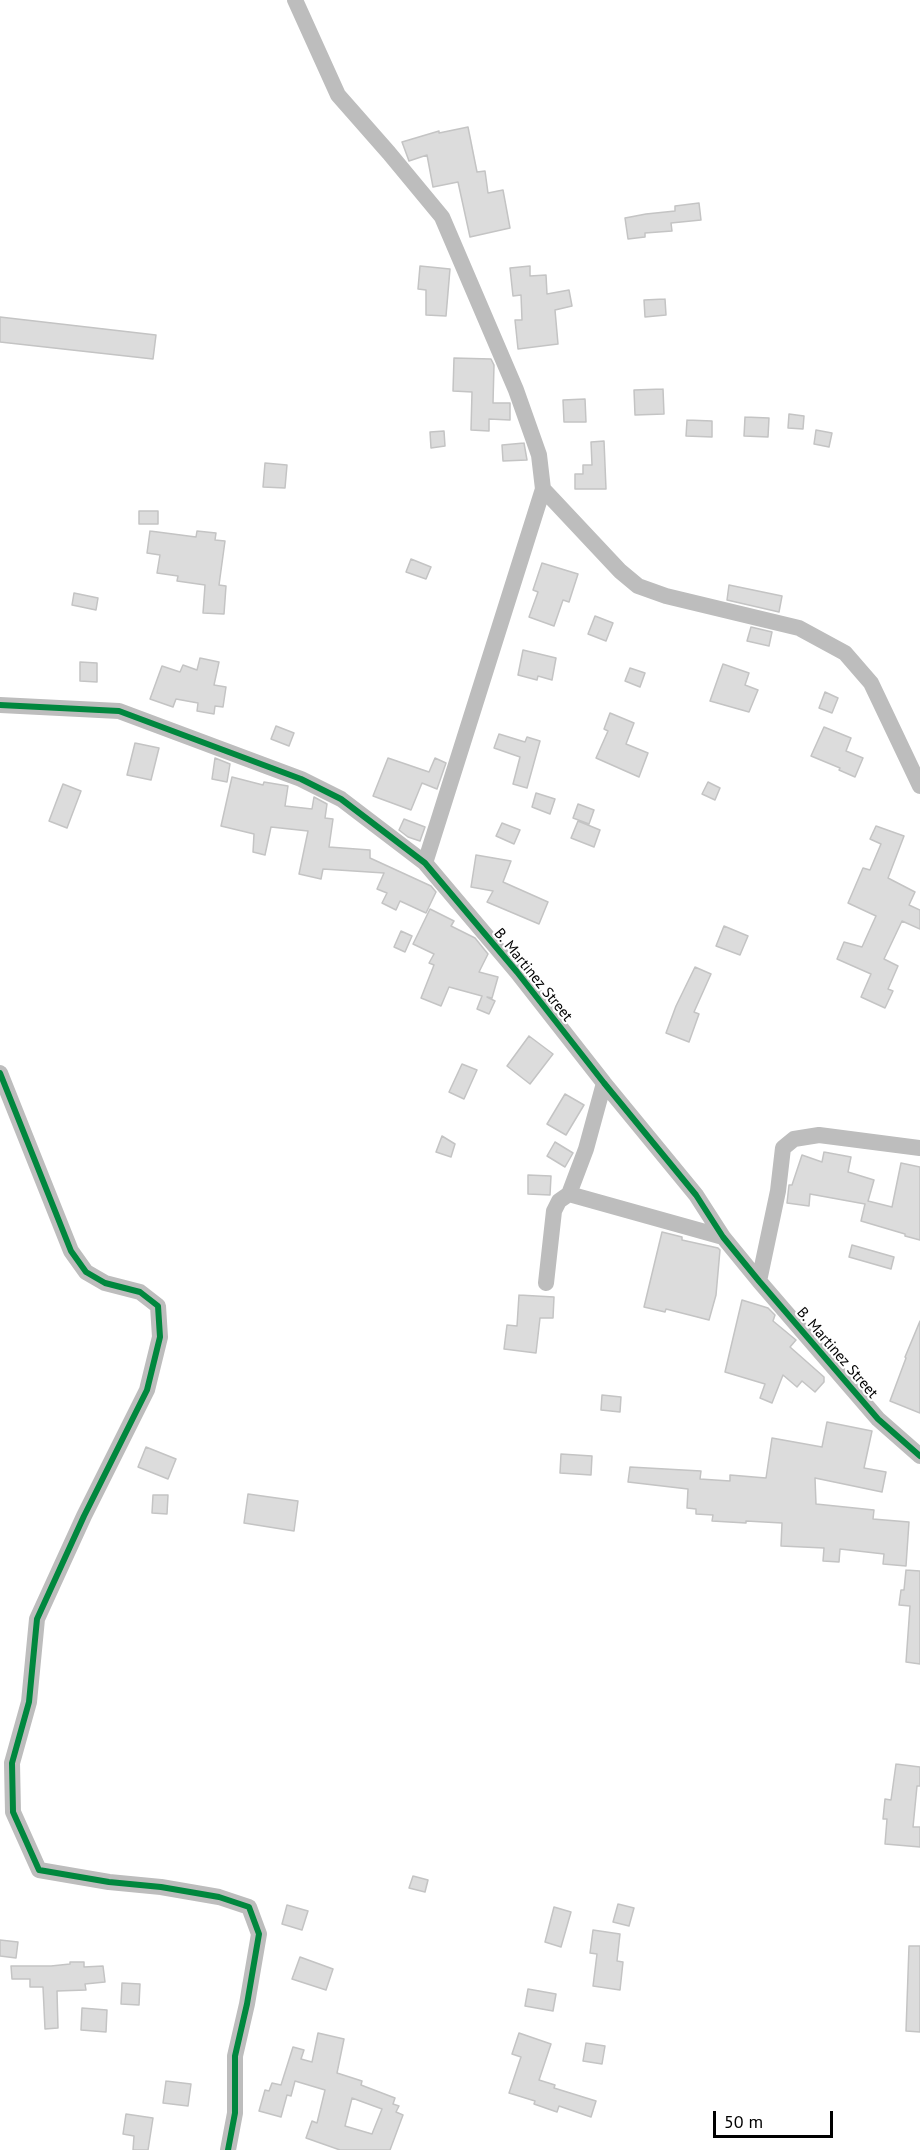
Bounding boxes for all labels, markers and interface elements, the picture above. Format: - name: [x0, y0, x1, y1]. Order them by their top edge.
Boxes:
- street label: B. Martinez Street: [490, 925, 576, 1025]
- street label: B. Martinez Street: [793, 1304, 881, 1402]
- scale bar: [716, 2099, 836, 2137]
- text: 50 m: [724, 2110, 763, 2133]

